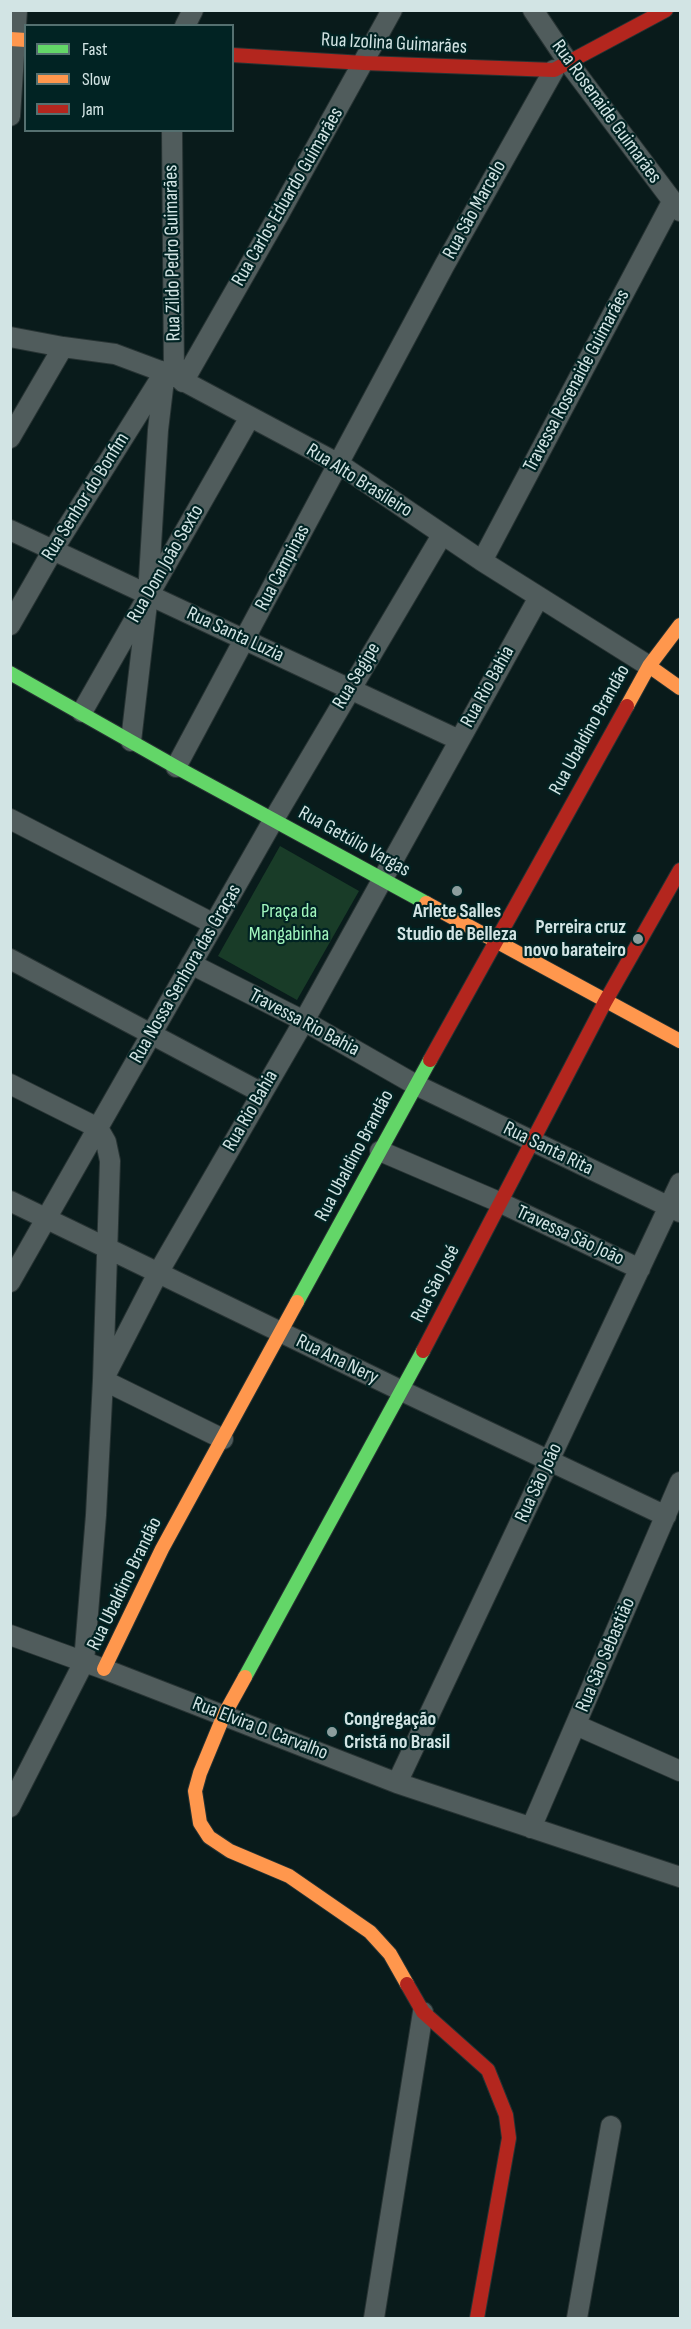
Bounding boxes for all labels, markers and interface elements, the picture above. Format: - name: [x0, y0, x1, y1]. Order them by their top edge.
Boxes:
- legend: [24, 24, 234, 132]
- street label: Rua Izolina Guimarães: [320, 28, 468, 60]
- street label: Rua Rosenaide Guimarães: [546, 36, 666, 188]
- text: Fast: [82, 39, 107, 60]
- text: Slow: [82, 69, 111, 90]
- text: Jam: [82, 99, 104, 120]
- street label: Rua Carlos Eduardo Guimarães: [227, 103, 349, 291]
- street label: Rua São Marcelo: [438, 156, 512, 264]
- street label: Rua Zildo Pedro Guimarães: [159, 164, 187, 342]
- street label: Travessa Rosenaide Guimarães: [519, 286, 635, 476]
- street label: Rua Senhor do Bonfim: [37, 428, 135, 566]
- street label: Rua Alto Brasileiro: [302, 439, 416, 523]
- street label: Rua Dom João Sexto: [123, 501, 209, 627]
- street label: Rua Campinas: [250, 521, 316, 615]
- street label: Rua Santa Luzia: [182, 602, 288, 668]
- street label: Rua Segipe: [328, 638, 386, 714]
- street label: Rua Rio Bahia: [456, 642, 520, 732]
- street label: Rua Ubaldino Brandão: [544, 661, 636, 799]
- street label: Rua Getúlio Vargas: [294, 801, 414, 883]
- street label: Rua Nossa Senhora das Graças: [125, 880, 247, 1068]
- marker: Arlete Salles Studio de Belleza: [450, 884, 464, 898]
- park label: Praça da Mangabinha: [249, 900, 329, 947]
- place label: Arlete Salles Studio de Belleza: [397, 900, 517, 947]
- place label: Perreira cruz novo barateiro: [524, 916, 626, 963]
- marker: Perreira cruz novo barateiro: [631, 932, 645, 946]
- street label: Travessa Rio Bahia: [245, 984, 363, 1062]
- street label: Rua Rio Bahia: [218, 1066, 284, 1156]
- street label: Rua Ubaldino Brandão: [310, 1086, 400, 1226]
- street label: Rua Santa Rita: [499, 1117, 597, 1181]
- street label: Travessa São João: [512, 1201, 628, 1271]
- street label: Rua São José: [406, 1241, 466, 1327]
- street label: Rua Ana Nery: [292, 1330, 382, 1390]
- street label: Rua São João: [510, 1440, 568, 1526]
- street label: Rua Ubaldino Brandão: [82, 1514, 168, 1654]
- street label: Rua São Sebastião: [571, 1594, 641, 1716]
- street label: Rua Elvira O. Carvalho: [189, 1692, 331, 1766]
- place label: Congregação Cristã no Brasil: [344, 1708, 450, 1755]
- marker: Congregação Cristã no Brasil: [325, 1725, 339, 1739]

